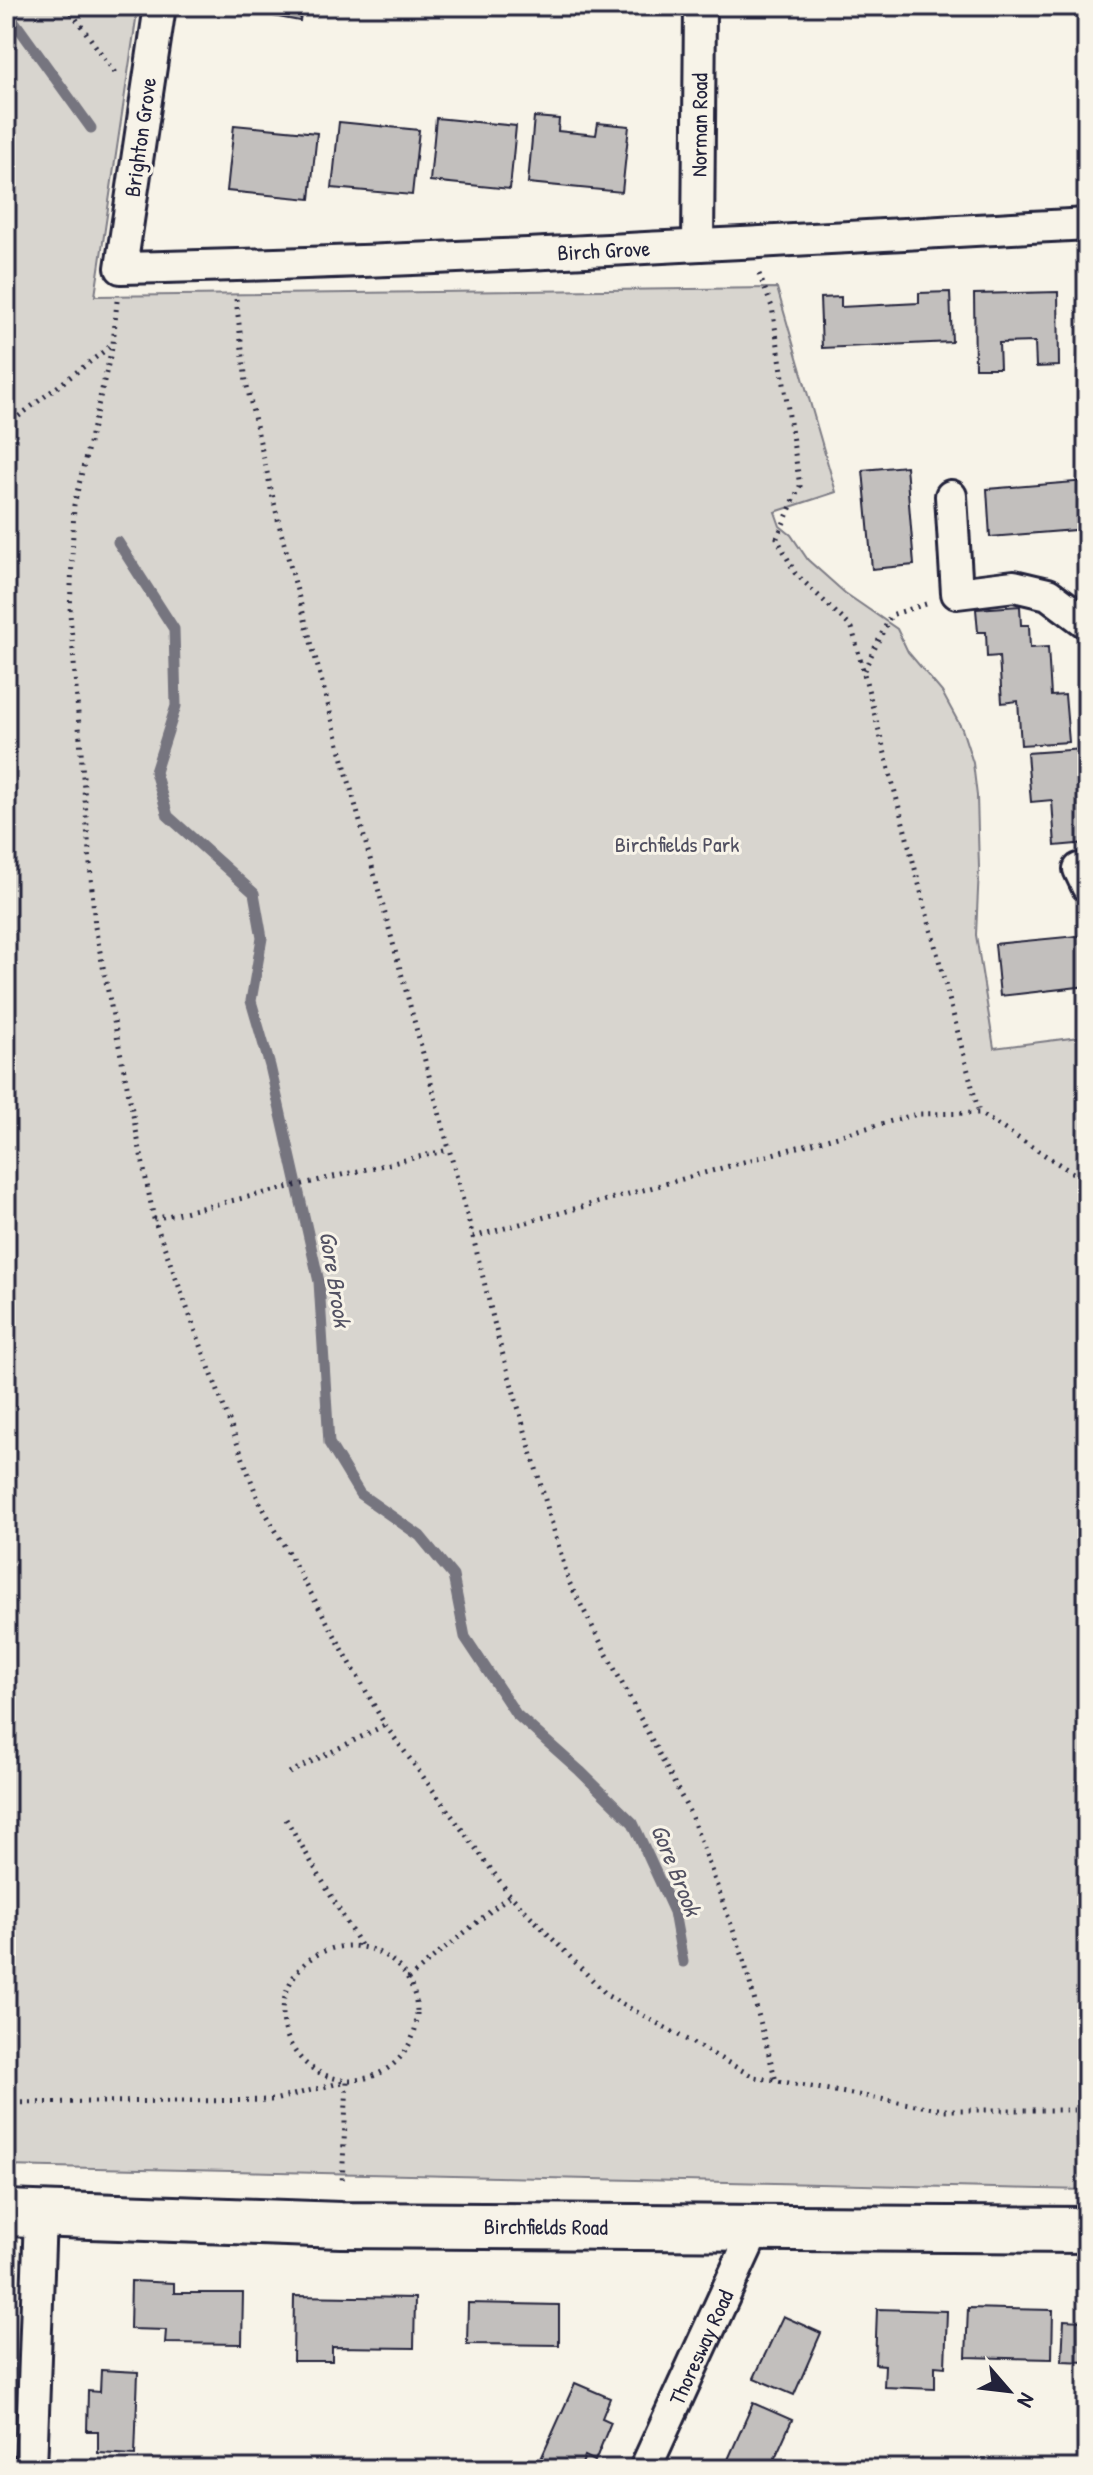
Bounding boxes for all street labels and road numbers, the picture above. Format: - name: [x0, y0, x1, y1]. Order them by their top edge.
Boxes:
- street label: Norman Road: [684, 73, 714, 177]
- street label: Brighton Grove: [117, 75, 163, 199]
- street label: Birch Grove: [557, 233, 651, 267]
- street label: Birchfields Road: [484, 2211, 608, 2242]
- street label: Thoresway Road: [662, 2284, 740, 2410]

